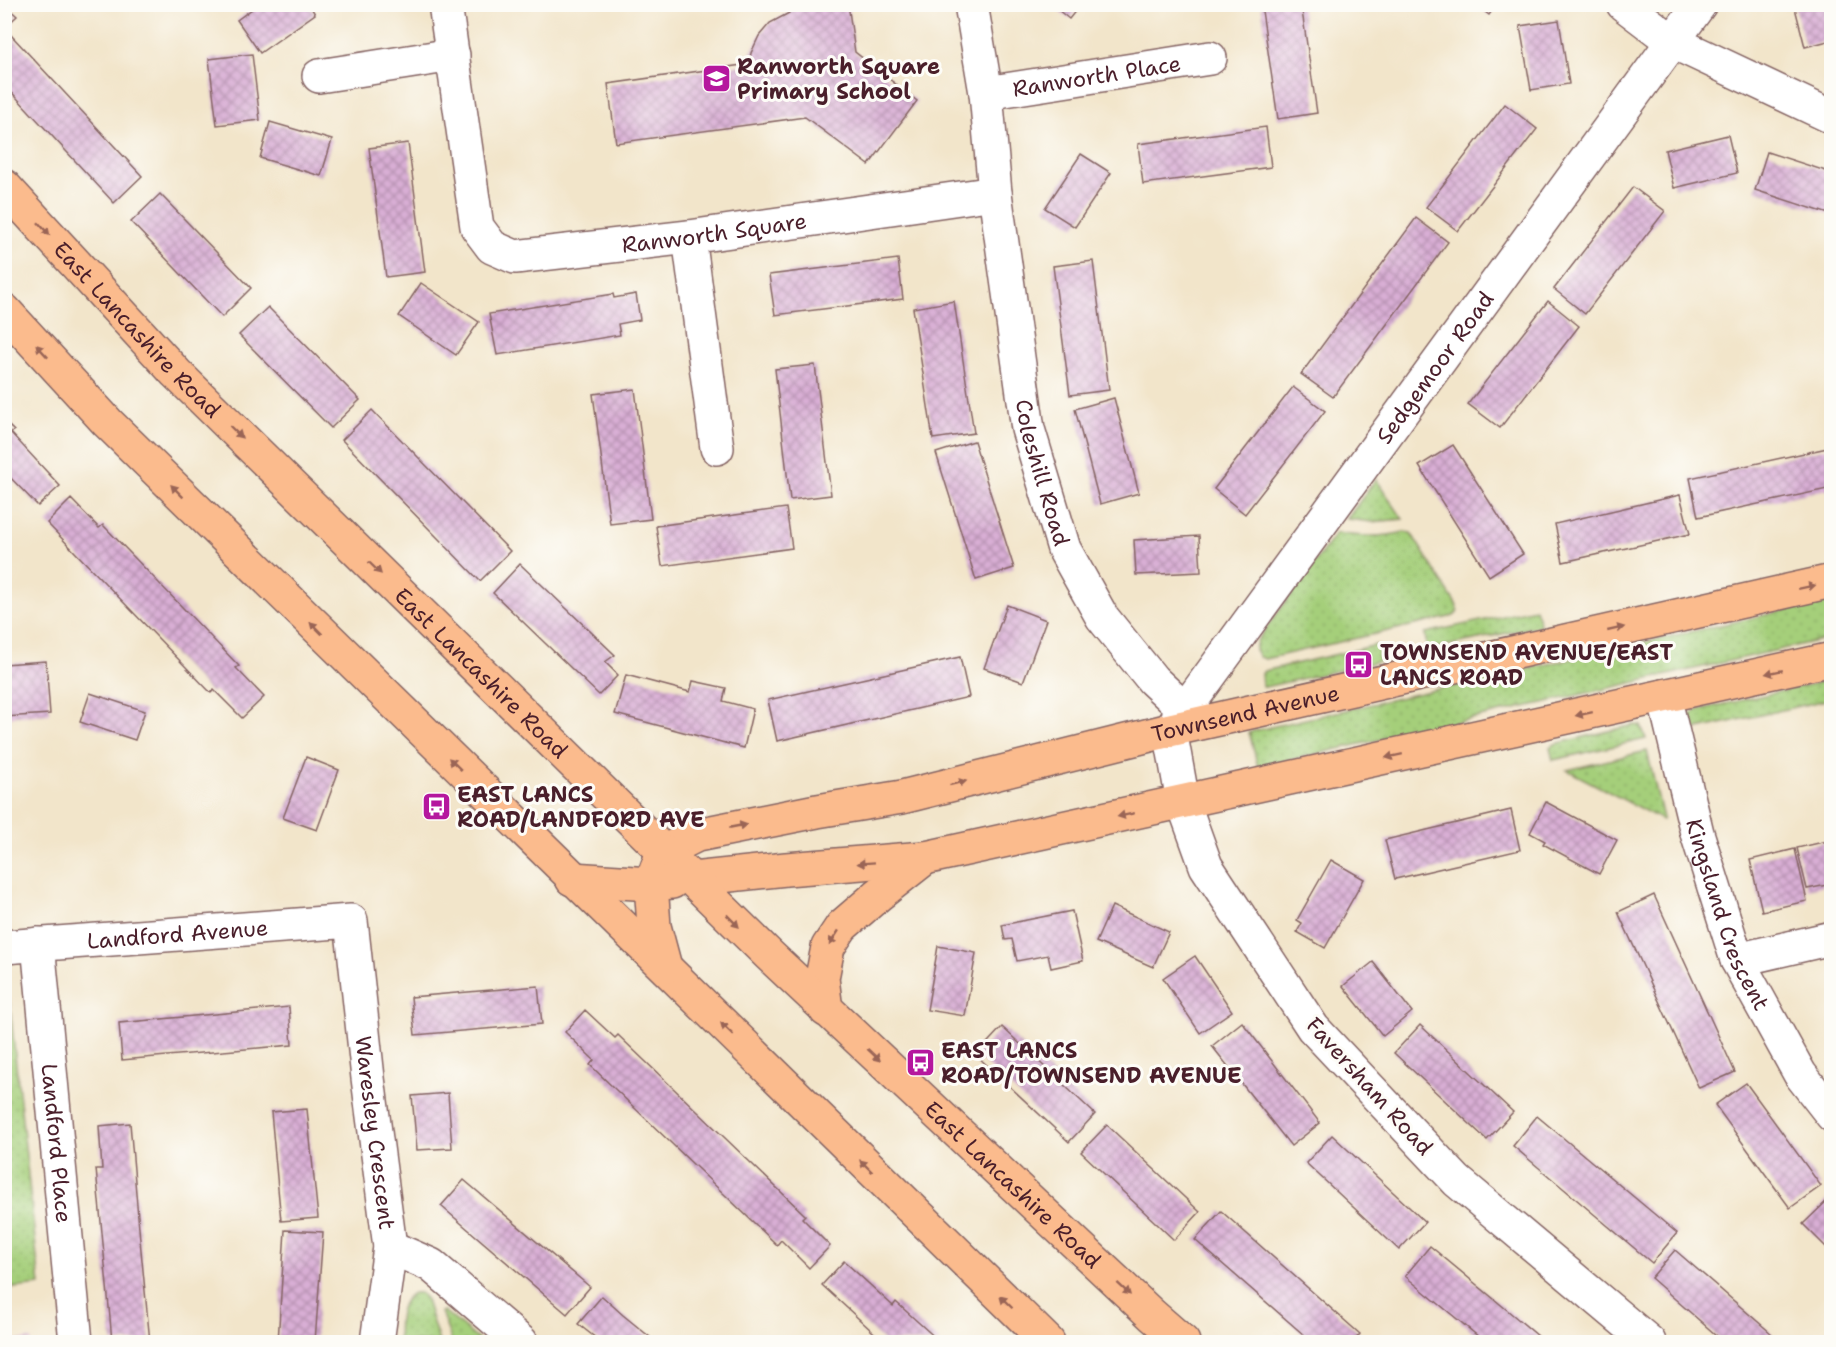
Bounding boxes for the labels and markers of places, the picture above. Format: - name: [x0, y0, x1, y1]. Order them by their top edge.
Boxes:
- place label: Ranworth Square Primary School: [737, 52, 940, 106]
- school or university icon: Ranworth Square Primary School: [700, 63, 732, 95]
- place label: TOWNSEND AVENUE/EAST LANCS ROAD: [1380, 638, 1673, 692]
- bus stop icon: TOWNSEND AVENUE/EAST LANCS ROAD: [1343, 649, 1375, 681]
- place label: EAST LANCS ROAD/LANDFORD AVE: [457, 780, 705, 834]
- bus stop icon: EAST LANCS ROAD/LANDFORD AVE: [420, 791, 452, 823]
- place label: EAST LANCS ROAD/TOWNSEND AVENUE: [941, 1036, 1242, 1090]
- bus stop icon: EAST LANCS ROAD/TOWNSEND AVENUE: [904, 1047, 936, 1079]

